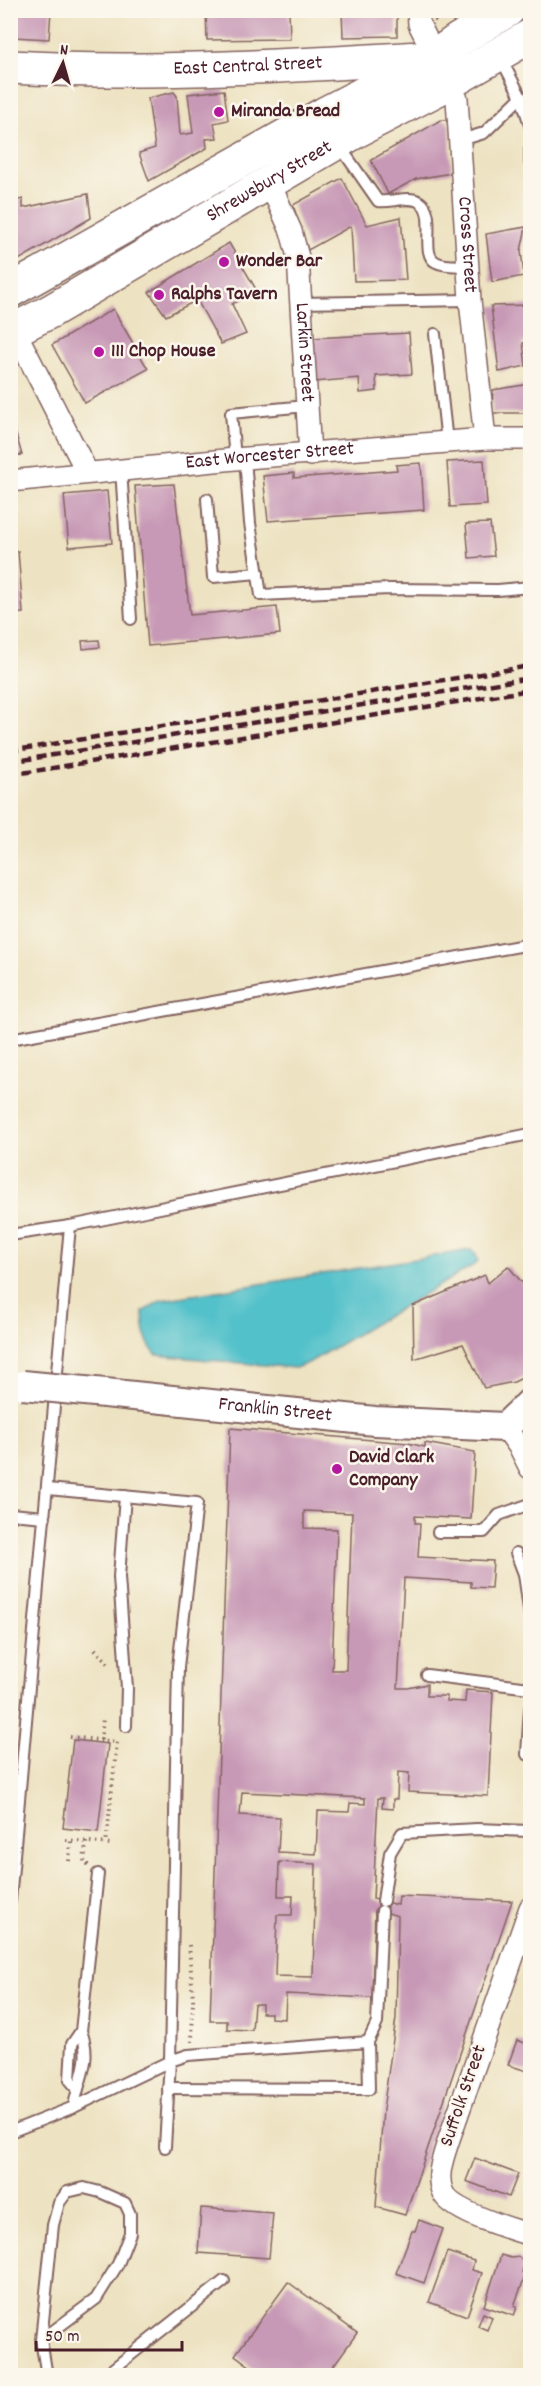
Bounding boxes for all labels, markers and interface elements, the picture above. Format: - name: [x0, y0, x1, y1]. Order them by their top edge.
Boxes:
- north arrow: [33, 33, 93, 93]
- text: N: [59, 39, 69, 62]
- street label: East Central Street: [173, 50, 323, 84]
- place label: Miranda Bread: [231, 98, 340, 126]
- marker: Miranda Bread: [212, 105, 226, 119]
- street label: Shrewsbury Street: [202, 134, 338, 230]
- street label: Cross Street: [449, 196, 483, 294]
- place label: Wonder Bar: [236, 248, 323, 276]
- marker: Wonder Bar: [217, 255, 231, 269]
- place label: Ralphs Tavern: [171, 281, 277, 309]
- marker: Ralphs Tavern: [152, 288, 166, 302]
- street label: Larkin Street: [287, 302, 321, 403]
- place label: 111 Chop House: [111, 338, 216, 366]
- marker: 111 Chop House: [92, 345, 106, 359]
- street label: East Worcester Street: [184, 436, 355, 478]
- street label: Franklin Street: [217, 1391, 333, 1430]
- place label: David Clark Company: [349, 1444, 434, 1495]
- marker: David Clark Company: [330, 1462, 344, 1476]
- street label: Suffolk Street: [434, 2041, 494, 2151]
- scale bar: [36, 2314, 182, 2352]
- text: 50 m: [45, 2325, 80, 2350]

